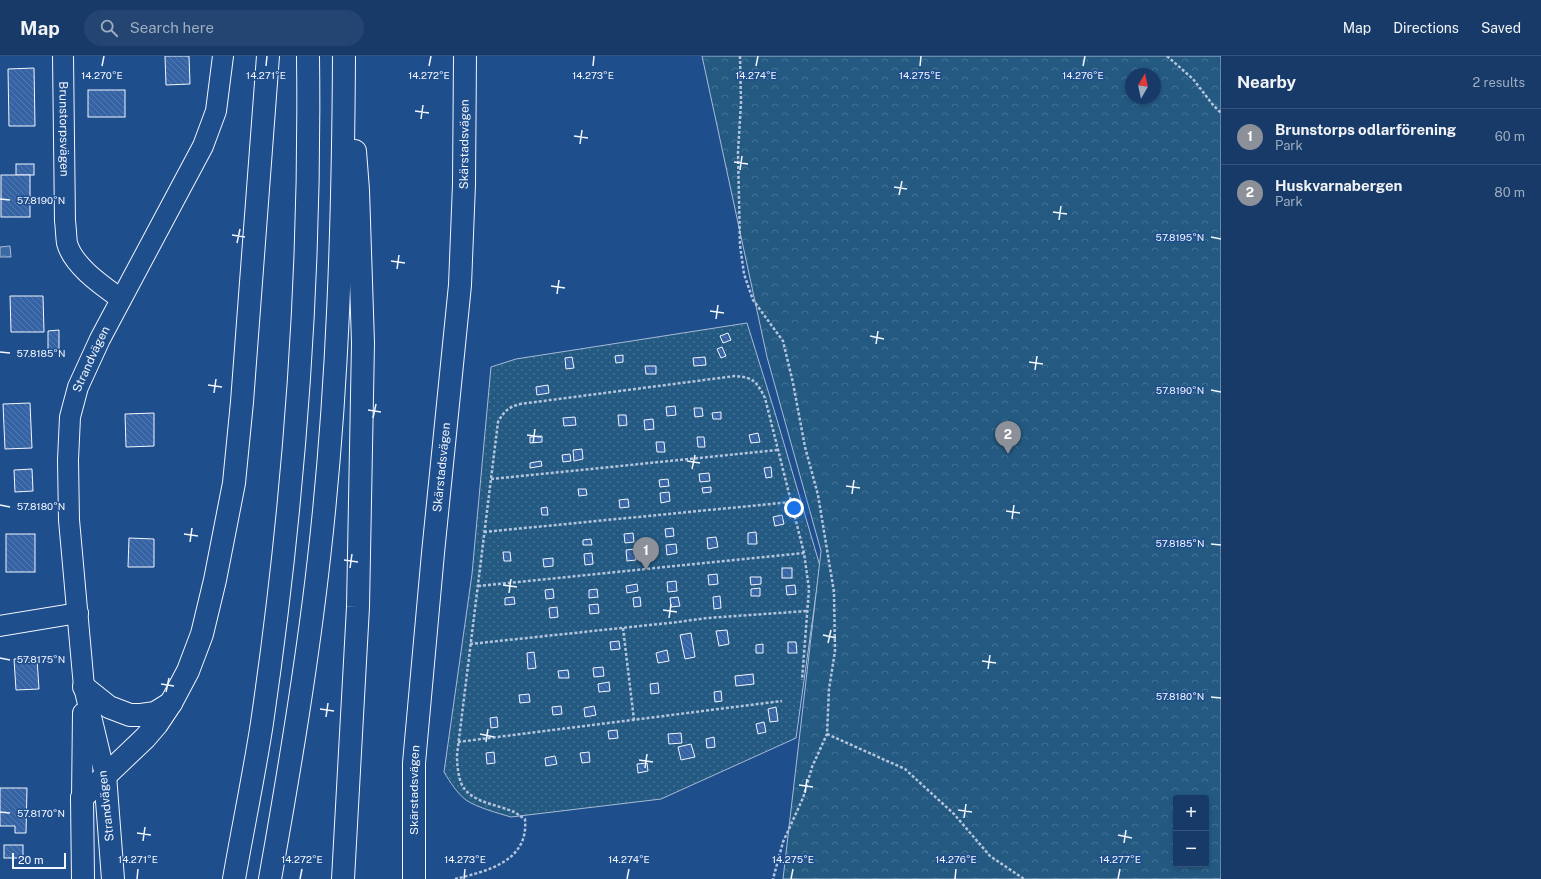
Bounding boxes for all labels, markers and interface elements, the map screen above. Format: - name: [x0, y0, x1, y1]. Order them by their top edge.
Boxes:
- search box: [84, 10, 364, 46]
- text: Map: [20, 17, 60, 39]
- icon: search: [98, 17, 120, 39]
- text: Search here: [130, 19, 214, 36]
- text: Map: [1343, 20, 1371, 36]
- text: Directions: [1393, 20, 1459, 36]
- text: Saved: [1481, 20, 1521, 36]
- north arrow: [1125, 68, 1161, 104]
- text: 14.270°E: [81, 69, 123, 81]
- text: 14.271°E: [246, 69, 286, 81]
- text: 14.272°E: [408, 69, 450, 81]
- text: 14.273°E: [572, 69, 614, 81]
- text: 14.274°E: [735, 69, 777, 81]
- text: 14.275°E: [899, 69, 941, 81]
- text: 14.276°E: [1062, 69, 1104, 81]
- text: Nearby: [1237, 72, 1296, 92]
- text: 2 results: [1473, 75, 1525, 90]
- street label: Brunstorpsvägen: [56, 81, 71, 177]
- street label: Skärstadsvägen: [457, 99, 472, 190]
- text: Brunstorps odlarförening: [1275, 121, 1456, 138]
- text: 1: [1247, 129, 1253, 144]
- text: 60 m: [1495, 129, 1525, 144]
- text: Park: [1275, 138, 1303, 153]
- text: Huskvarnabergen: [1275, 177, 1402, 194]
- text: 2: [1246, 185, 1254, 200]
- text: 80 m: [1494, 185, 1525, 200]
- text: 57.8190°N: [17, 194, 65, 206]
- text: Park: [1275, 194, 1303, 209]
- text: 57.8195°N: [1156, 231, 1204, 243]
- street label: Strandvägen: [70, 324, 113, 394]
- text: 57.8185°N: [16, 347, 66, 359]
- text: 57.8190°N: [1156, 384, 1204, 396]
- pin: 2: [995, 421, 1021, 454]
- street label: Skärstadsvägen: [430, 422, 453, 513]
- your location: [784, 498, 804, 518]
- text: 57.8180°N: [17, 500, 65, 512]
- pin: 1: [633, 537, 659, 570]
- text: 57.8185°N: [1155, 537, 1205, 549]
- text: 57.8175°N: [17, 653, 65, 665]
- text: 57.8180°N: [1156, 690, 1204, 702]
- street label: Skärstadsvägen: [407, 744, 423, 835]
- street label: Strandvägen: [95, 770, 117, 842]
- map controls: [1173, 795, 1209, 867]
- button: +: [1173, 795, 1209, 831]
- text: 57.8170°N: [17, 807, 65, 819]
- button: −: [1173, 831, 1209, 867]
- scale bar: [12, 851, 66, 870]
- text: 14.271°E: [118, 853, 158, 865]
- text: 14.272°E: [281, 853, 323, 865]
- text: 14.273°E: [444, 853, 486, 865]
- text: 14.274°E: [608, 853, 650, 865]
- text: 14.275°E: [772, 853, 814, 865]
- text: 14.276°E: [935, 853, 977, 865]
- text: 14.277°E: [1099, 853, 1141, 865]
- text: 20 m: [18, 854, 43, 866]

